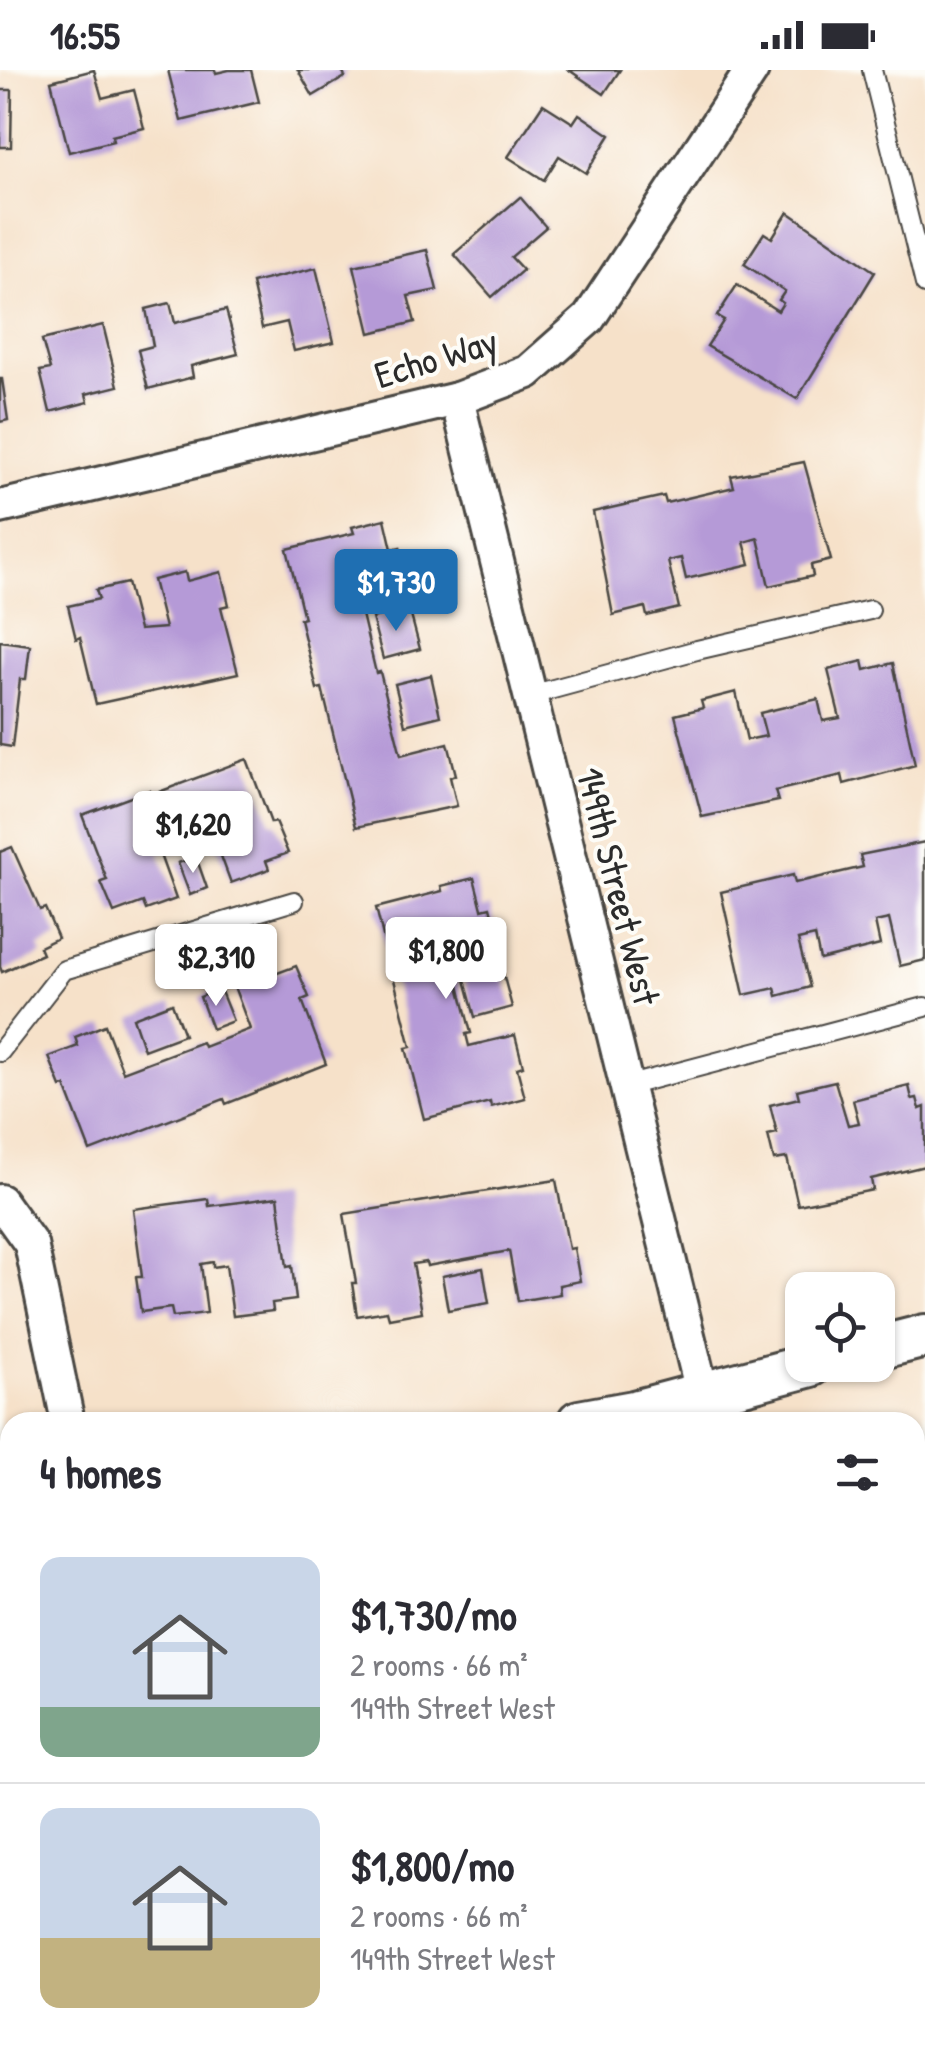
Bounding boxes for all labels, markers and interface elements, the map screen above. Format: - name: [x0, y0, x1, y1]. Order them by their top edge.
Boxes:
- text: 16:55: [50, 9, 120, 61]
- street label: Echo Way: [368, 314, 504, 400]
- pin: $1,730: [315, 549, 477, 634]
- text: $1,730: [357, 560, 435, 603]
- street label: 149th Street West: [564, 761, 674, 1011]
- pin: $1,620: [112, 791, 274, 876]
- text: $1,620: [155, 802, 231, 845]
- pin: $1,800: [365, 917, 527, 1002]
- pin: $2,310: [135, 924, 297, 1009]
- text: $1,800: [408, 928, 484, 971]
- text: $2,310: [177, 935, 255, 978]
- map controls: [785, 1272, 895, 1382]
- button: locate: [785, 1272, 895, 1382]
- text: 4 homes: [40, 1444, 161, 1501]
- icon: filters: [830, 1445, 885, 1500]
- text: $1,730/mo: [350, 1586, 517, 1643]
- icon: home: [120, 1597, 240, 1717]
- text: 2 rooms · 66 m²: [350, 1643, 528, 1686]
- text: 149th Street West: [350, 1686, 555, 1729]
- text: $1,800/mo: [350, 1837, 514, 1894]
- icon: home: [120, 1848, 240, 1968]
- text: 2 rooms · 66 m²: [350, 1894, 528, 1937]
- text: 149th Street West: [350, 1937, 555, 1980]

